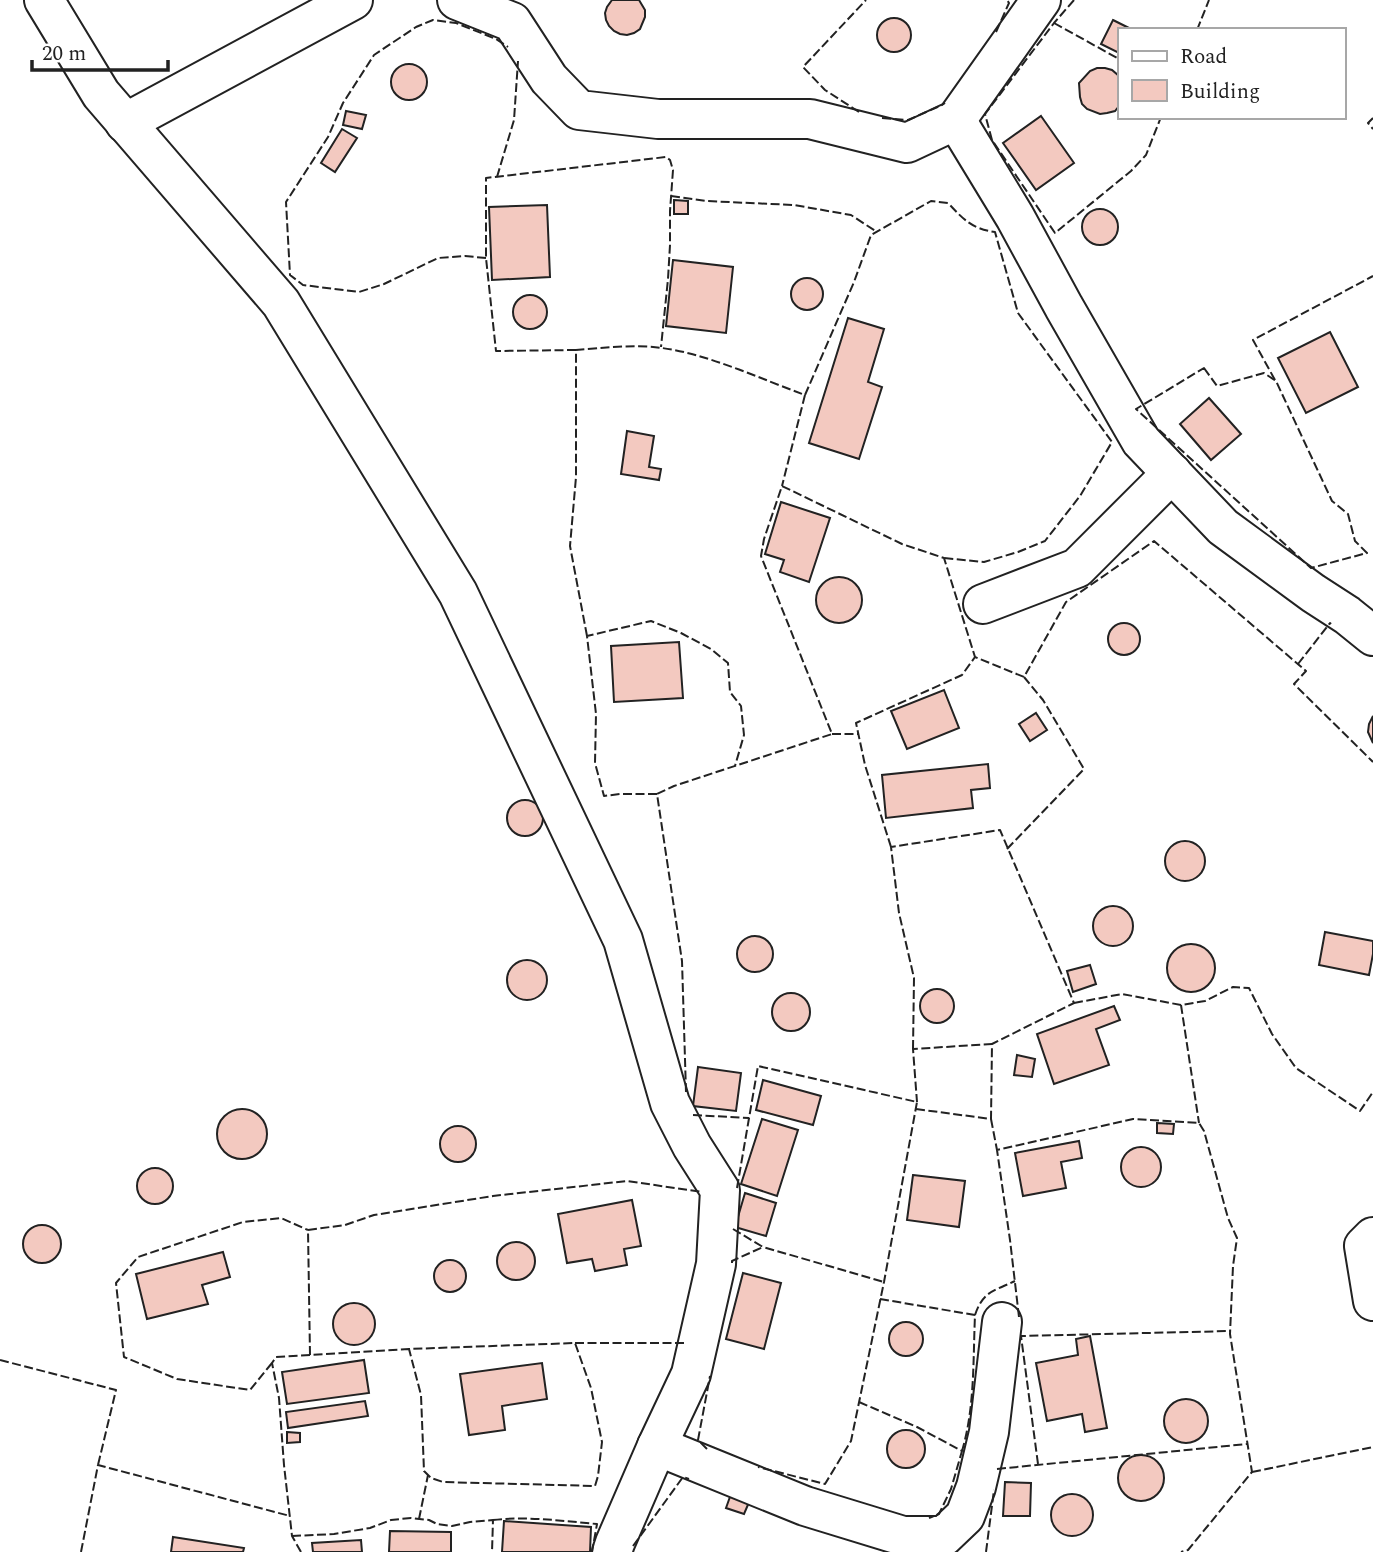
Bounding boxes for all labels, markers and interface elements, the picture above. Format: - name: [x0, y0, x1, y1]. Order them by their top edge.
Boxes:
- scale bar: [32, 28, 168, 72]
- legend: [1118, 28, 1345, 119]
- text: 20 m: [42, 38, 86, 70]
- text: Road: [1180, 41, 1227, 73]
- text: Building: [1180, 76, 1260, 108]

